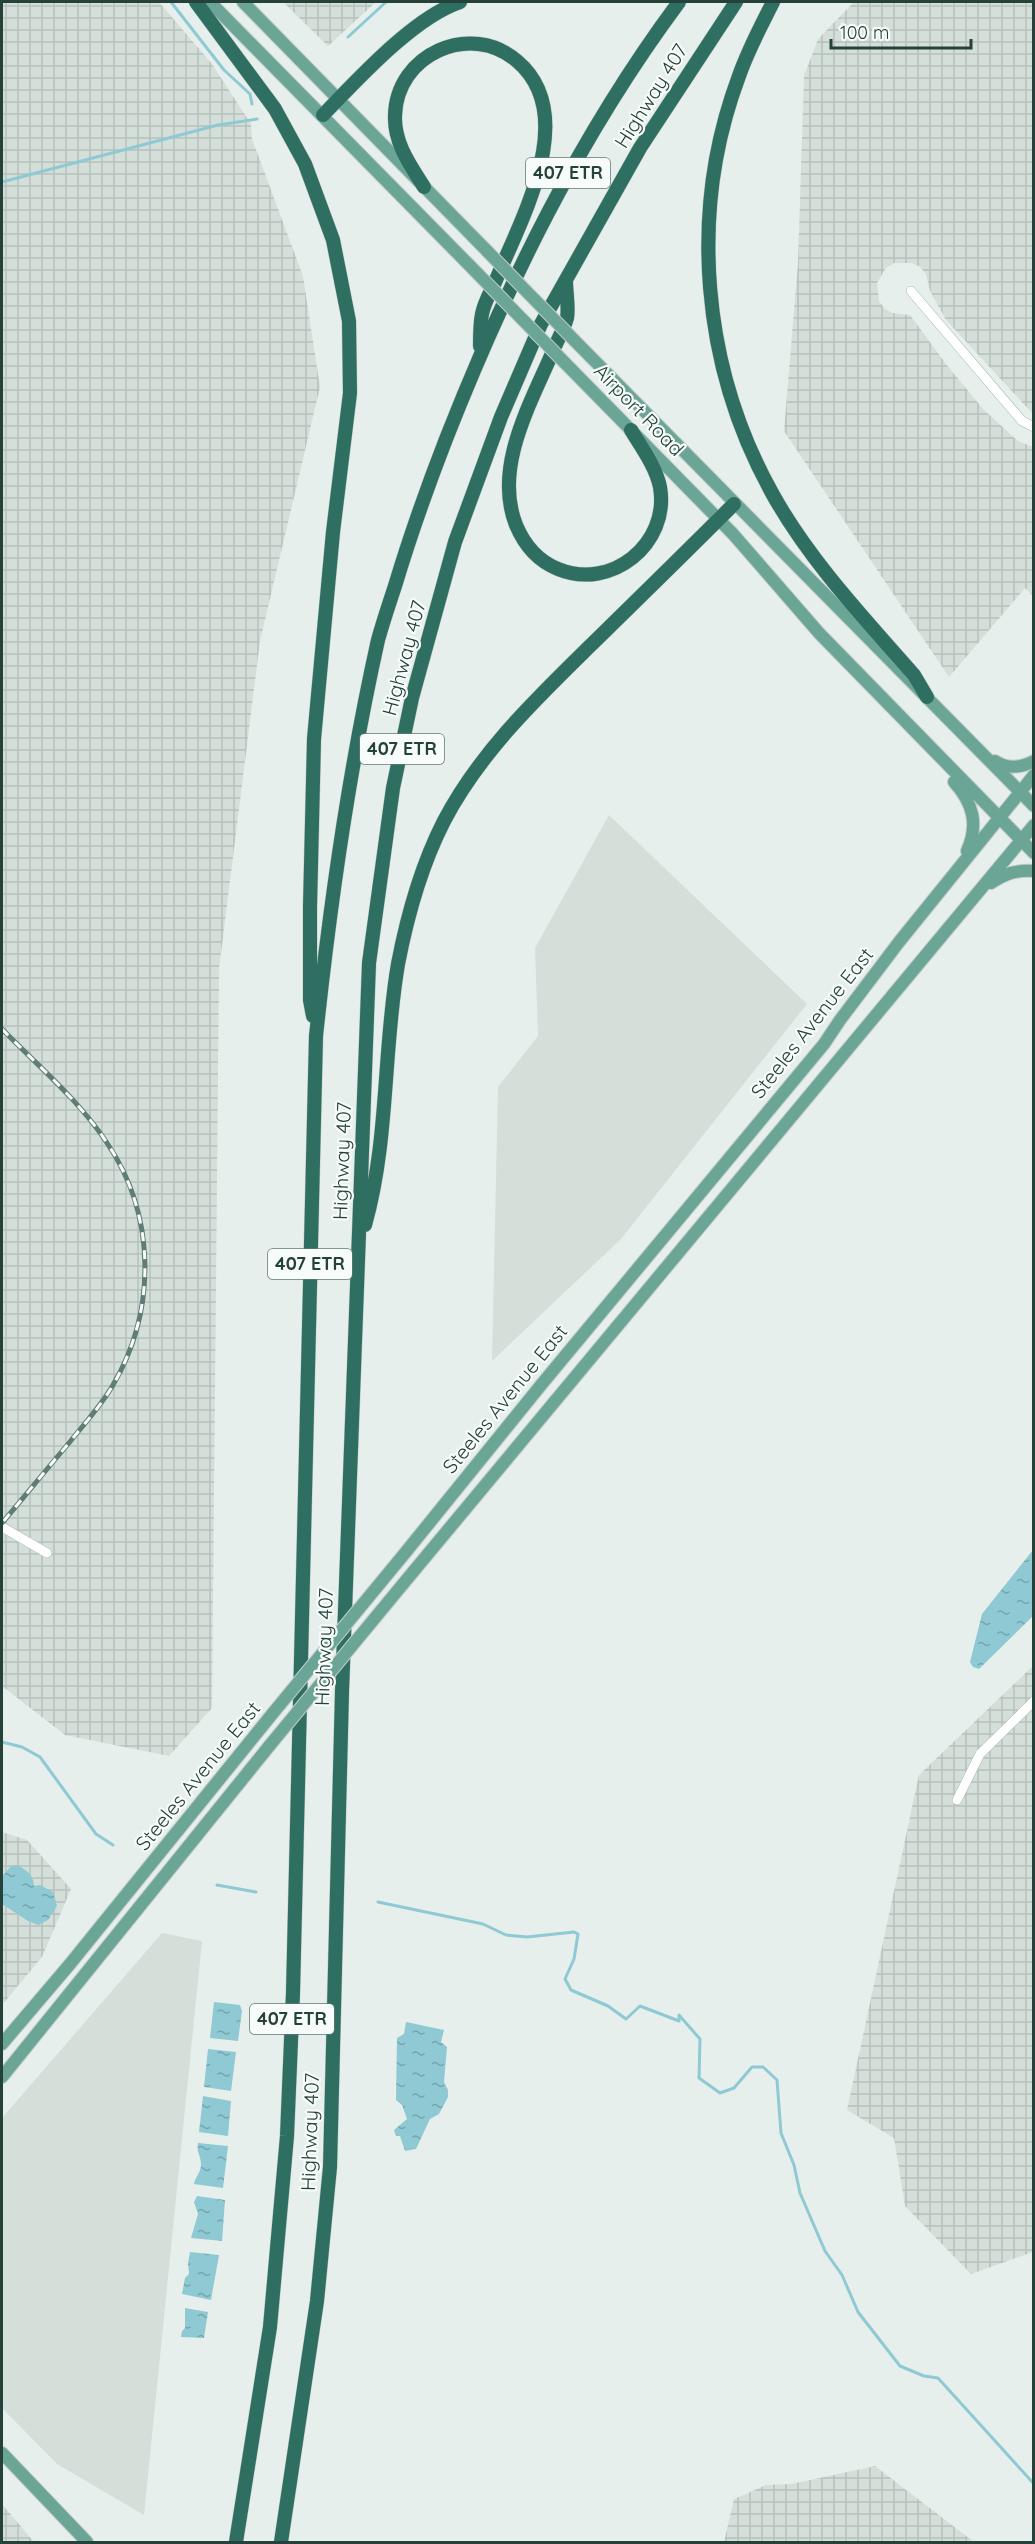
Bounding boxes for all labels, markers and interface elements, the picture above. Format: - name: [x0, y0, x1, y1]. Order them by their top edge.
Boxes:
- scale bar: [831, 12, 970, 50]
- text: 100 m: [840, 21, 889, 44]
- street label: Highway 407: [609, 39, 692, 152]
- road number: 407 ETR: [526, 158, 610, 188]
- street label: Airport Road: [589, 358, 690, 461]
- street label: Highway 407: [376, 598, 431, 718]
- road number: 407 ETR: [360, 734, 444, 764]
- street label: Steeles Avenue East: [745, 942, 878, 1103]
- street label: Highway 407: [327, 1101, 356, 1220]
- road number: 407 ETR: [268, 1249, 352, 1279]
- street label: Steeles Avenue East: [437, 1319, 573, 1478]
- street label: Highway 407: [309, 1587, 338, 1706]
- street label: Steeles Avenue East: [130, 1696, 266, 1855]
- road number: 407 ETR: [250, 2004, 334, 2034]
- street label: Highway 407: [295, 2072, 324, 2191]

